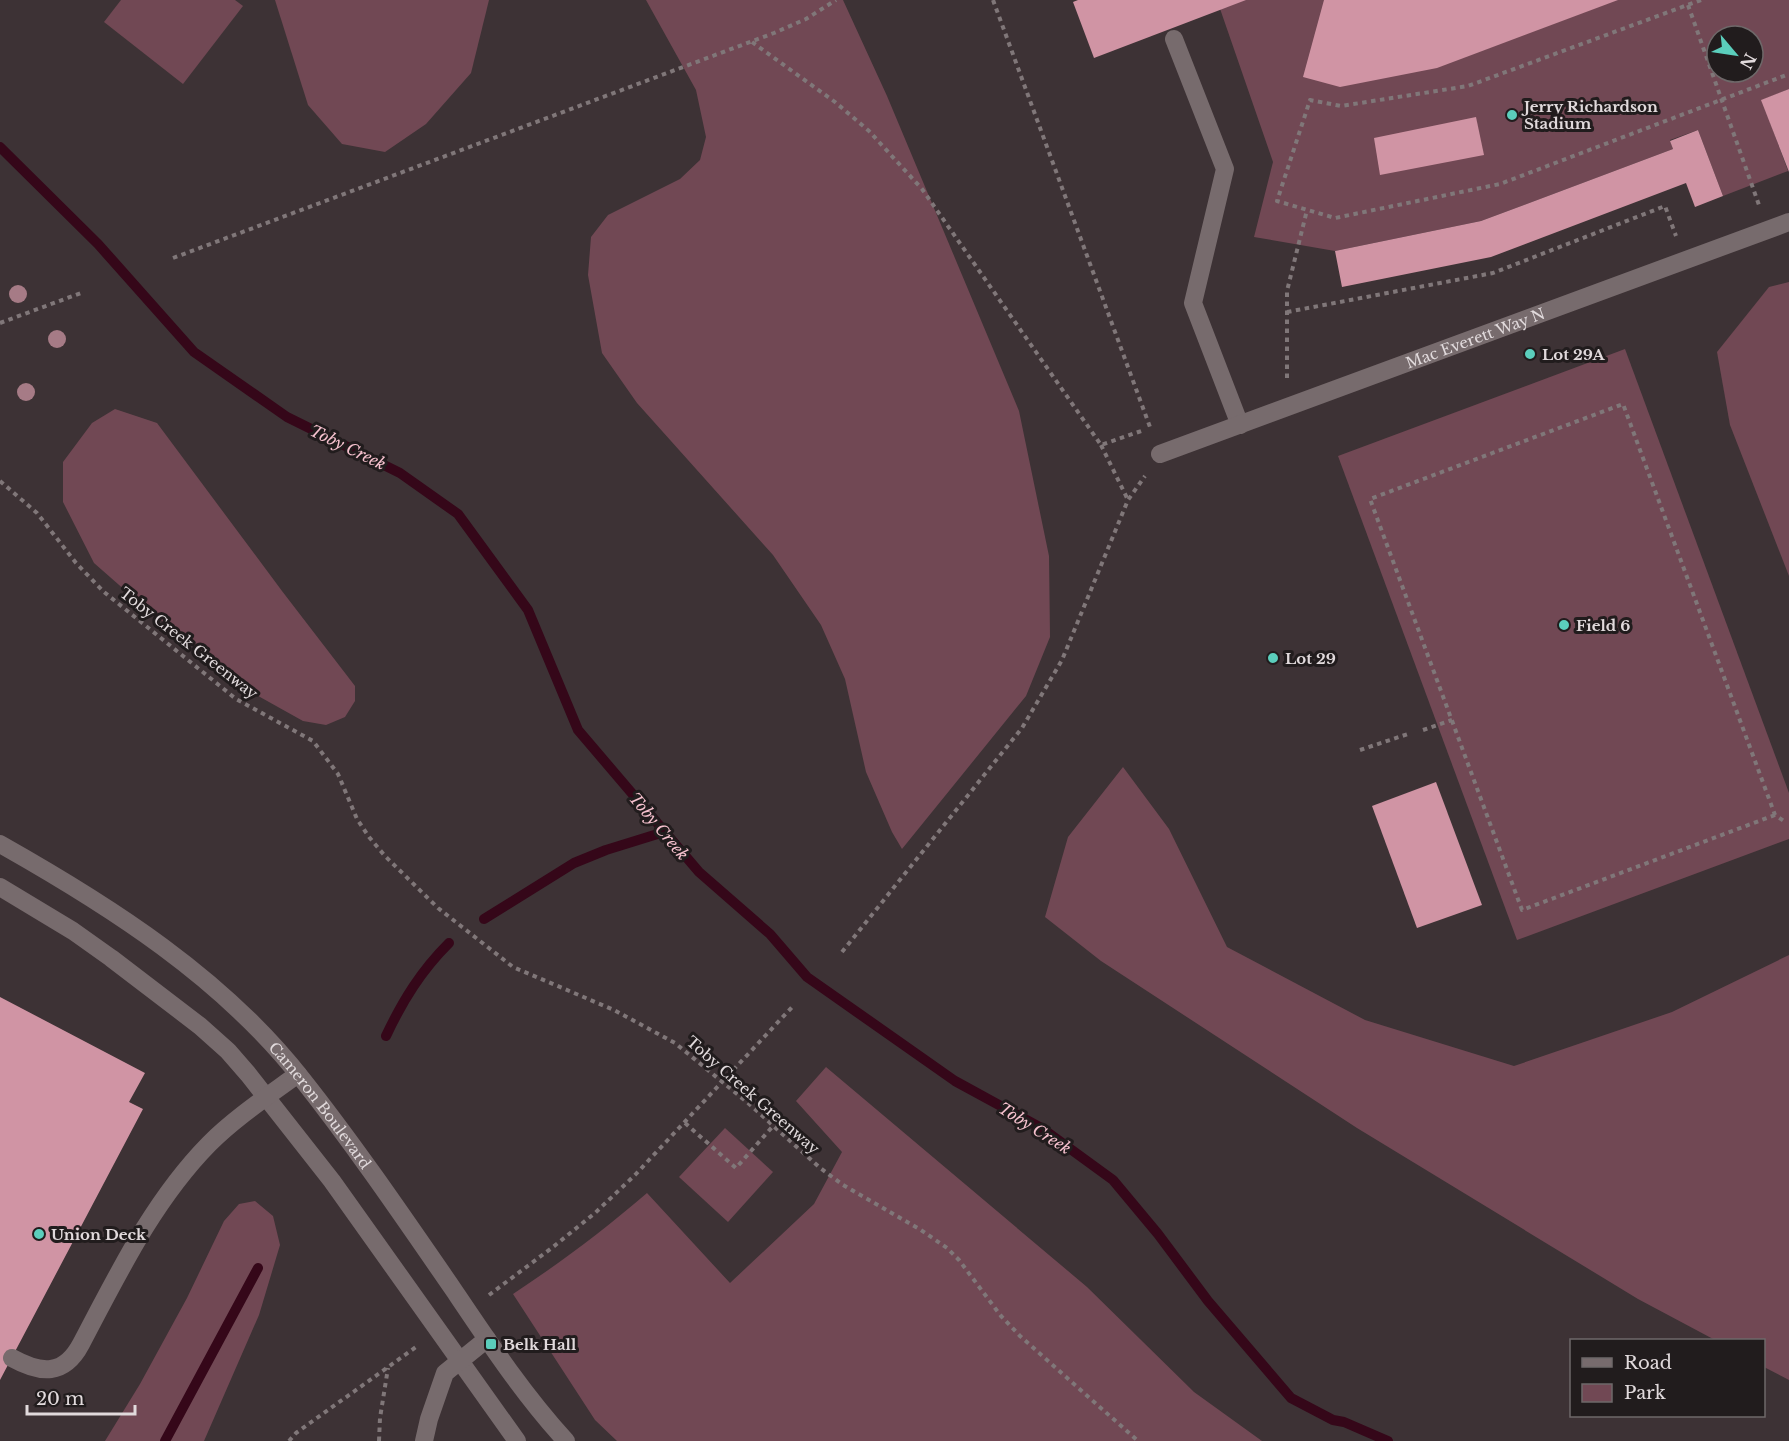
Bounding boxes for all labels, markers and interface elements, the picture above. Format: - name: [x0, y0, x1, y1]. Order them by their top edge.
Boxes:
- north arrow: [1705, 24, 1765, 84]
- text: N: [1736, 50, 1761, 73]
- place label: Jerry Richardson Stadium: [1521, 97, 1658, 133]
- marker: Jerry Richardson Stadium: [1505, 108, 1519, 122]
- street label: Mac Everett Way N: [1403, 303, 1548, 372]
- place label: Lot 29A: [1542, 345, 1605, 364]
- marker: Lot 29A: [1523, 347, 1537, 361]
- water label: Toby Creek: [307, 420, 389, 474]
- street label: Toby Creek Greenway: [116, 583, 262, 703]
- place label: Field 6: [1576, 616, 1630, 635]
- marker: Field 6: [1557, 618, 1571, 632]
- place label: Lot 29: [1285, 649, 1336, 668]
- marker: Lot 29: [1266, 651, 1280, 665]
- water label: Toby Creek: [625, 788, 693, 864]
- street label: Toby Creek Greenway: [683, 1032, 824, 1158]
- street label: Cameron Boulevard: [265, 1038, 375, 1172]
- water label: Toby Creek: [995, 1098, 1075, 1158]
- place label: Union Deck: [51, 1225, 147, 1244]
- marker: Union Deck: [32, 1227, 46, 1241]
- place label: Belk Hall: [503, 1335, 577, 1354]
- marker: Belk Hall: [484, 1337, 498, 1351]
- legend: [1570, 1339, 1765, 1417]
- text: Road: [1624, 1352, 1672, 1374]
- scale bar: [27, 1378, 135, 1416]
- text: Park: [1624, 1382, 1666, 1404]
- text: 20 m: [36, 1388, 84, 1410]

